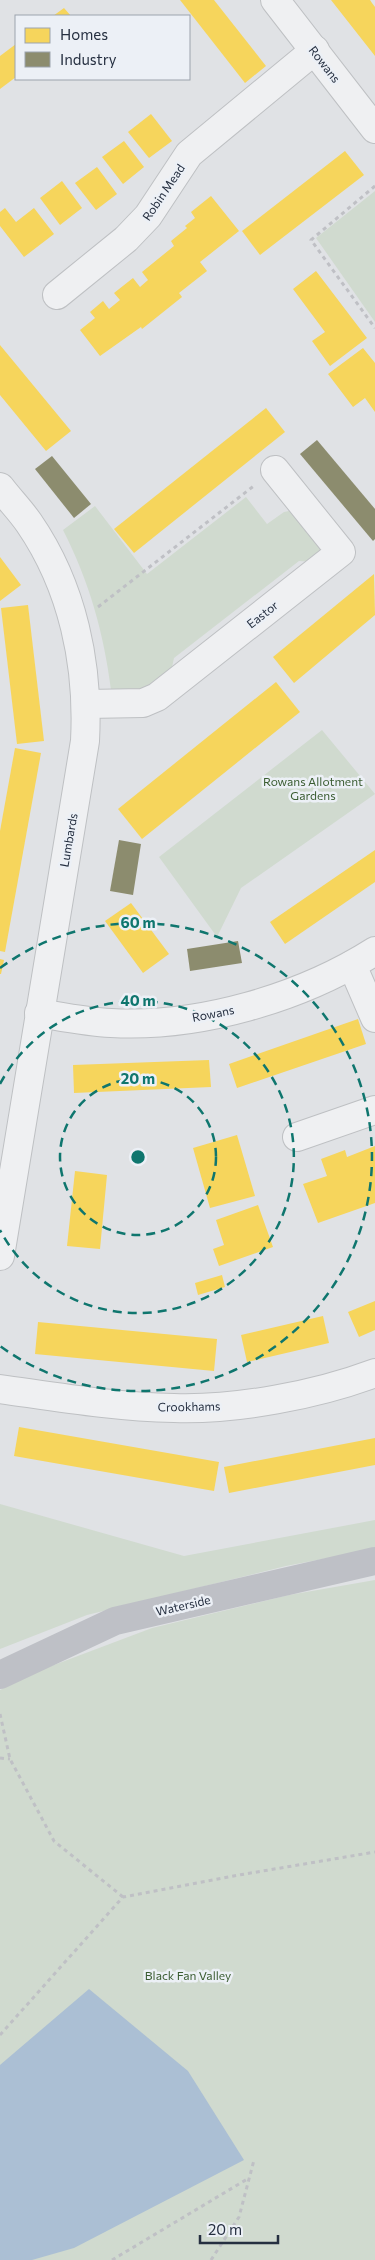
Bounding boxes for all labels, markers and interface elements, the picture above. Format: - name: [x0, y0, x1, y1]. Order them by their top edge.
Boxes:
- legend: [15, 15, 190, 80]
- text: Homes: [60, 25, 108, 43]
- street label: Rowans: [306, 43, 344, 85]
- text: Industry: [60, 50, 117, 68]
- street label: Robin Mead: [139, 161, 187, 223]
- street label: Eastor: [244, 597, 281, 630]
- park label: Rowans Allotment Gardens: [263, 774, 363, 802]
- street label: Lumbards: [56, 812, 80, 868]
- text: 60 m: [120, 913, 156, 931]
- text: 40 m: [120, 991, 156, 1009]
- street label: Rowans: [191, 1002, 235, 1024]
- text: 20 m: [121, 1069, 155, 1087]
- centre of rings: [129, 1148, 147, 1166]
- street label: Crookhams: [158, 1398, 220, 1414]
- street label: Waterside: [154, 1592, 212, 1618]
- park label: Black Fan Valley: [145, 1968, 231, 1982]
- scale bar: [200, 2212, 278, 2244]
- text: 20 m: [208, 2220, 242, 2238]

